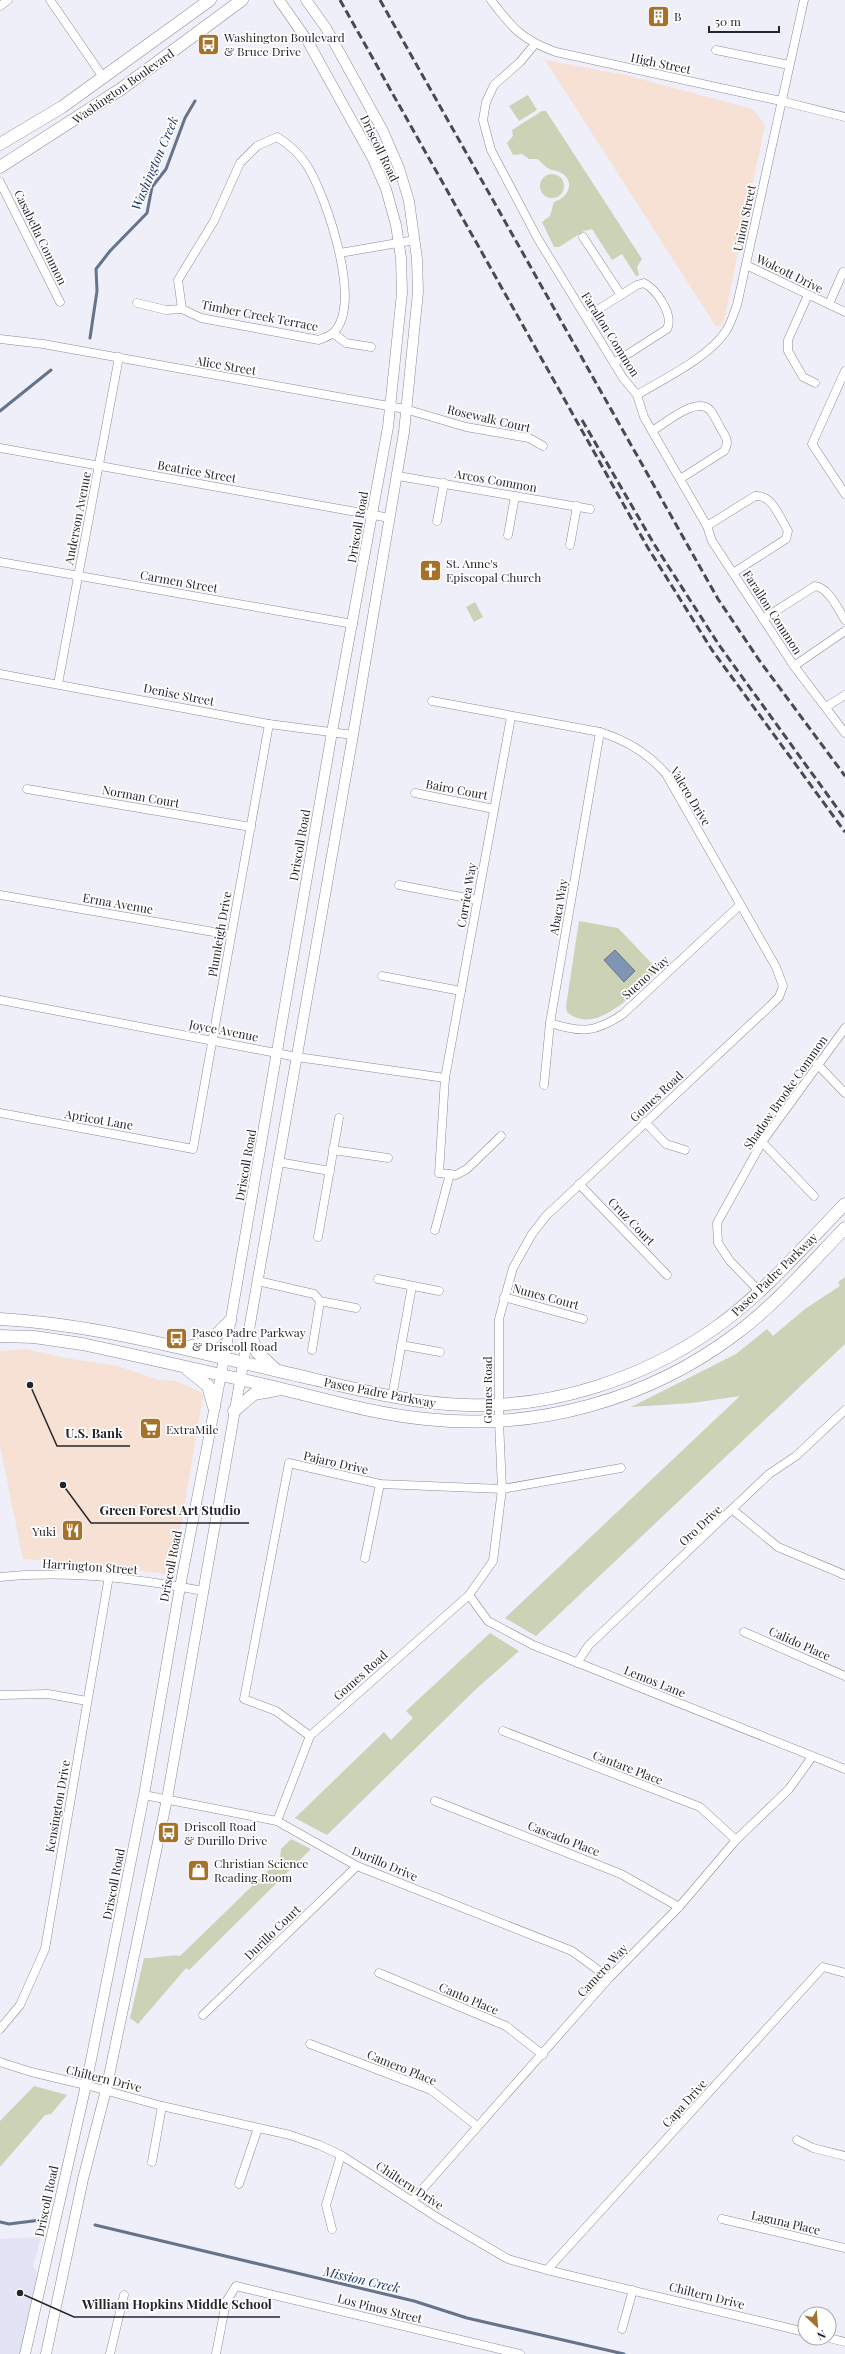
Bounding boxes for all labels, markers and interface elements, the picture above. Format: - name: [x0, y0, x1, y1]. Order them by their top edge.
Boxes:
- building icon: B: [645, 3, 671, 29]
- place label: B: [674, 8, 681, 24]
- scale bar: [709, 8, 779, 34]
- text: 50 m: [715, 13, 741, 29]
- place label: Washington Boulevard & Bruce Drive: [223, 29, 345, 59]
- bus stop icon: Washington Boulevard & Bruce Drive: [195, 31, 221, 57]
- street label: Washington Boulevard: [68, 45, 177, 128]
- street label: High Street: [629, 49, 693, 77]
- street label: Driscoll Road: [357, 112, 403, 184]
- water label: Washington Creek: [127, 113, 182, 213]
- street label: Union Street: [729, 183, 759, 253]
- street label: Casabella Common: [11, 187, 71, 287]
- street label: Wolcott Drive: [753, 250, 826, 296]
- street label: Farallon Common: [578, 288, 644, 380]
- street label: Timber Creek Terrace: [200, 296, 320, 334]
- street label: Alice Street: [193, 352, 258, 378]
- street label: Rosewalk Court: [446, 401, 533, 436]
- street label: Beatrice Street: [156, 456, 238, 486]
- street label: Arcos Common: [453, 465, 538, 495]
- street label: Anderson Avenue: [60, 470, 94, 567]
- street label: Driscoll Road: [343, 490, 371, 564]
- place label: St. Anne's Episcopal Church: [446, 555, 541, 585]
- church icon: St. Anne's Episcopal Church: [417, 557, 443, 583]
- street label: Carmen Street: [139, 566, 220, 596]
- street label: Farallon Common: [740, 567, 806, 657]
- street label: Denise Street: [142, 679, 217, 709]
- street label: Valero Drive: [667, 763, 715, 829]
- street label: Bairo Court: [425, 775, 490, 803]
- street label: Norman Court: [101, 781, 182, 811]
- street label: Driscoll Road: [285, 808, 313, 882]
- street label: Corriea Way: [452, 861, 480, 929]
- street label: Abaca Way: [545, 878, 571, 937]
- street label: Erma Avenue: [81, 889, 155, 917]
- street label: Plumleigh Drive: [204, 890, 234, 978]
- street label: Sueno Way: [618, 952, 672, 1002]
- street label: Joyce Avenue: [187, 1015, 260, 1045]
- street label: Shadow Brooke Common: [740, 1032, 830, 1152]
- street label: Gomes Road: [626, 1067, 686, 1125]
- street label: Apricot Lane: [63, 1105, 134, 1133]
- street label: Driscoll Road: [231, 1128, 259, 1202]
- street label: Cruz Court: [605, 1194, 659, 1249]
- street label: Paseo Padre Parkway: [728, 1229, 820, 1319]
- street label: Nunes Court: [511, 1279, 582, 1313]
- place label: Paseo Padre Parkway & Driscoll Road: [192, 1324, 306, 1354]
- bus stop icon: Paseo Padre Parkway & Driscoll Road: [164, 1326, 190, 1352]
- street label: Gomes Road: [479, 1356, 495, 1424]
- street label: Paseo Padre Parkway: [323, 1373, 437, 1411]
- supermarket icon: ExtraMile: [138, 1416, 164, 1442]
- callout: U.S. Bank: [57, 1421, 130, 1446]
- place label: ExtraMile: [166, 1421, 218, 1437]
- text: U.S. Bank: [65, 1424, 123, 1441]
- street label: Pajaro Drive: [302, 1447, 370, 1477]
- callout: Green Forest Art Studio: [91, 1498, 249, 1523]
- text: Green Forest Art Studio: [99, 1501, 241, 1518]
- street label: Oro Drive: [675, 1501, 725, 1549]
- restaurant icon: Yuki: [59, 1518, 85, 1544]
- place label: Yuki: [31, 1523, 56, 1539]
- street label: Driscoll Road: [155, 1529, 185, 1603]
- street label: Harrington Street: [42, 1555, 139, 1577]
- street label: Calido Place: [767, 1622, 833, 1664]
- street label: Gomes Road: [330, 1646, 390, 1703]
- street label: Lemos Lane: [622, 1661, 688, 1701]
- street label: Cantare Place: [591, 1746, 665, 1788]
- street label: Kensington Drive: [41, 1758, 73, 1854]
- street label: Cascado Place: [526, 1817, 602, 1859]
- place label: Driscoll Road & Durillo Drive: [184, 1818, 267, 1848]
- bus stop icon: Driscoll Road & Durillo Drive: [156, 1820, 182, 1846]
- street label: Durillo Drive: [350, 1842, 420, 1884]
- street label: Driscoll Road: [98, 1847, 128, 1921]
- place label: Christian Science Reading Room: [214, 1855, 308, 1885]
- shop icon: Christian Science Reading Room: [186, 1857, 212, 1883]
- street label: Durillo Court: [240, 1901, 304, 1963]
- street label: Camero Way: [573, 1940, 631, 2000]
- street label: Canto Place: [437, 1978, 501, 2018]
- street label: Camero Place: [365, 2046, 439, 2088]
- street label: Chiltern Drive: [64, 2061, 144, 2095]
- street label: Capa Drive: [658, 2076, 710, 2130]
- street label: Chiltern Drive: [373, 2157, 447, 2213]
- street label: Driscoll Road: [31, 2164, 61, 2238]
- street label: Laguna Place: [750, 2206, 822, 2238]
- water label: Mission Creek: [321, 2262, 402, 2296]
- street label: Chiltern Drive: [667, 2278, 747, 2312]
- street label: Los Pinos Street: [336, 2290, 425, 2326]
- callout: William Hopkins Middle School: [74, 2292, 280, 2317]
- text: William Hopkins Middle School: [81, 2295, 272, 2312]
- north arrow: [797, 2306, 837, 2346]
- text: N: [815, 2327, 828, 2344]

